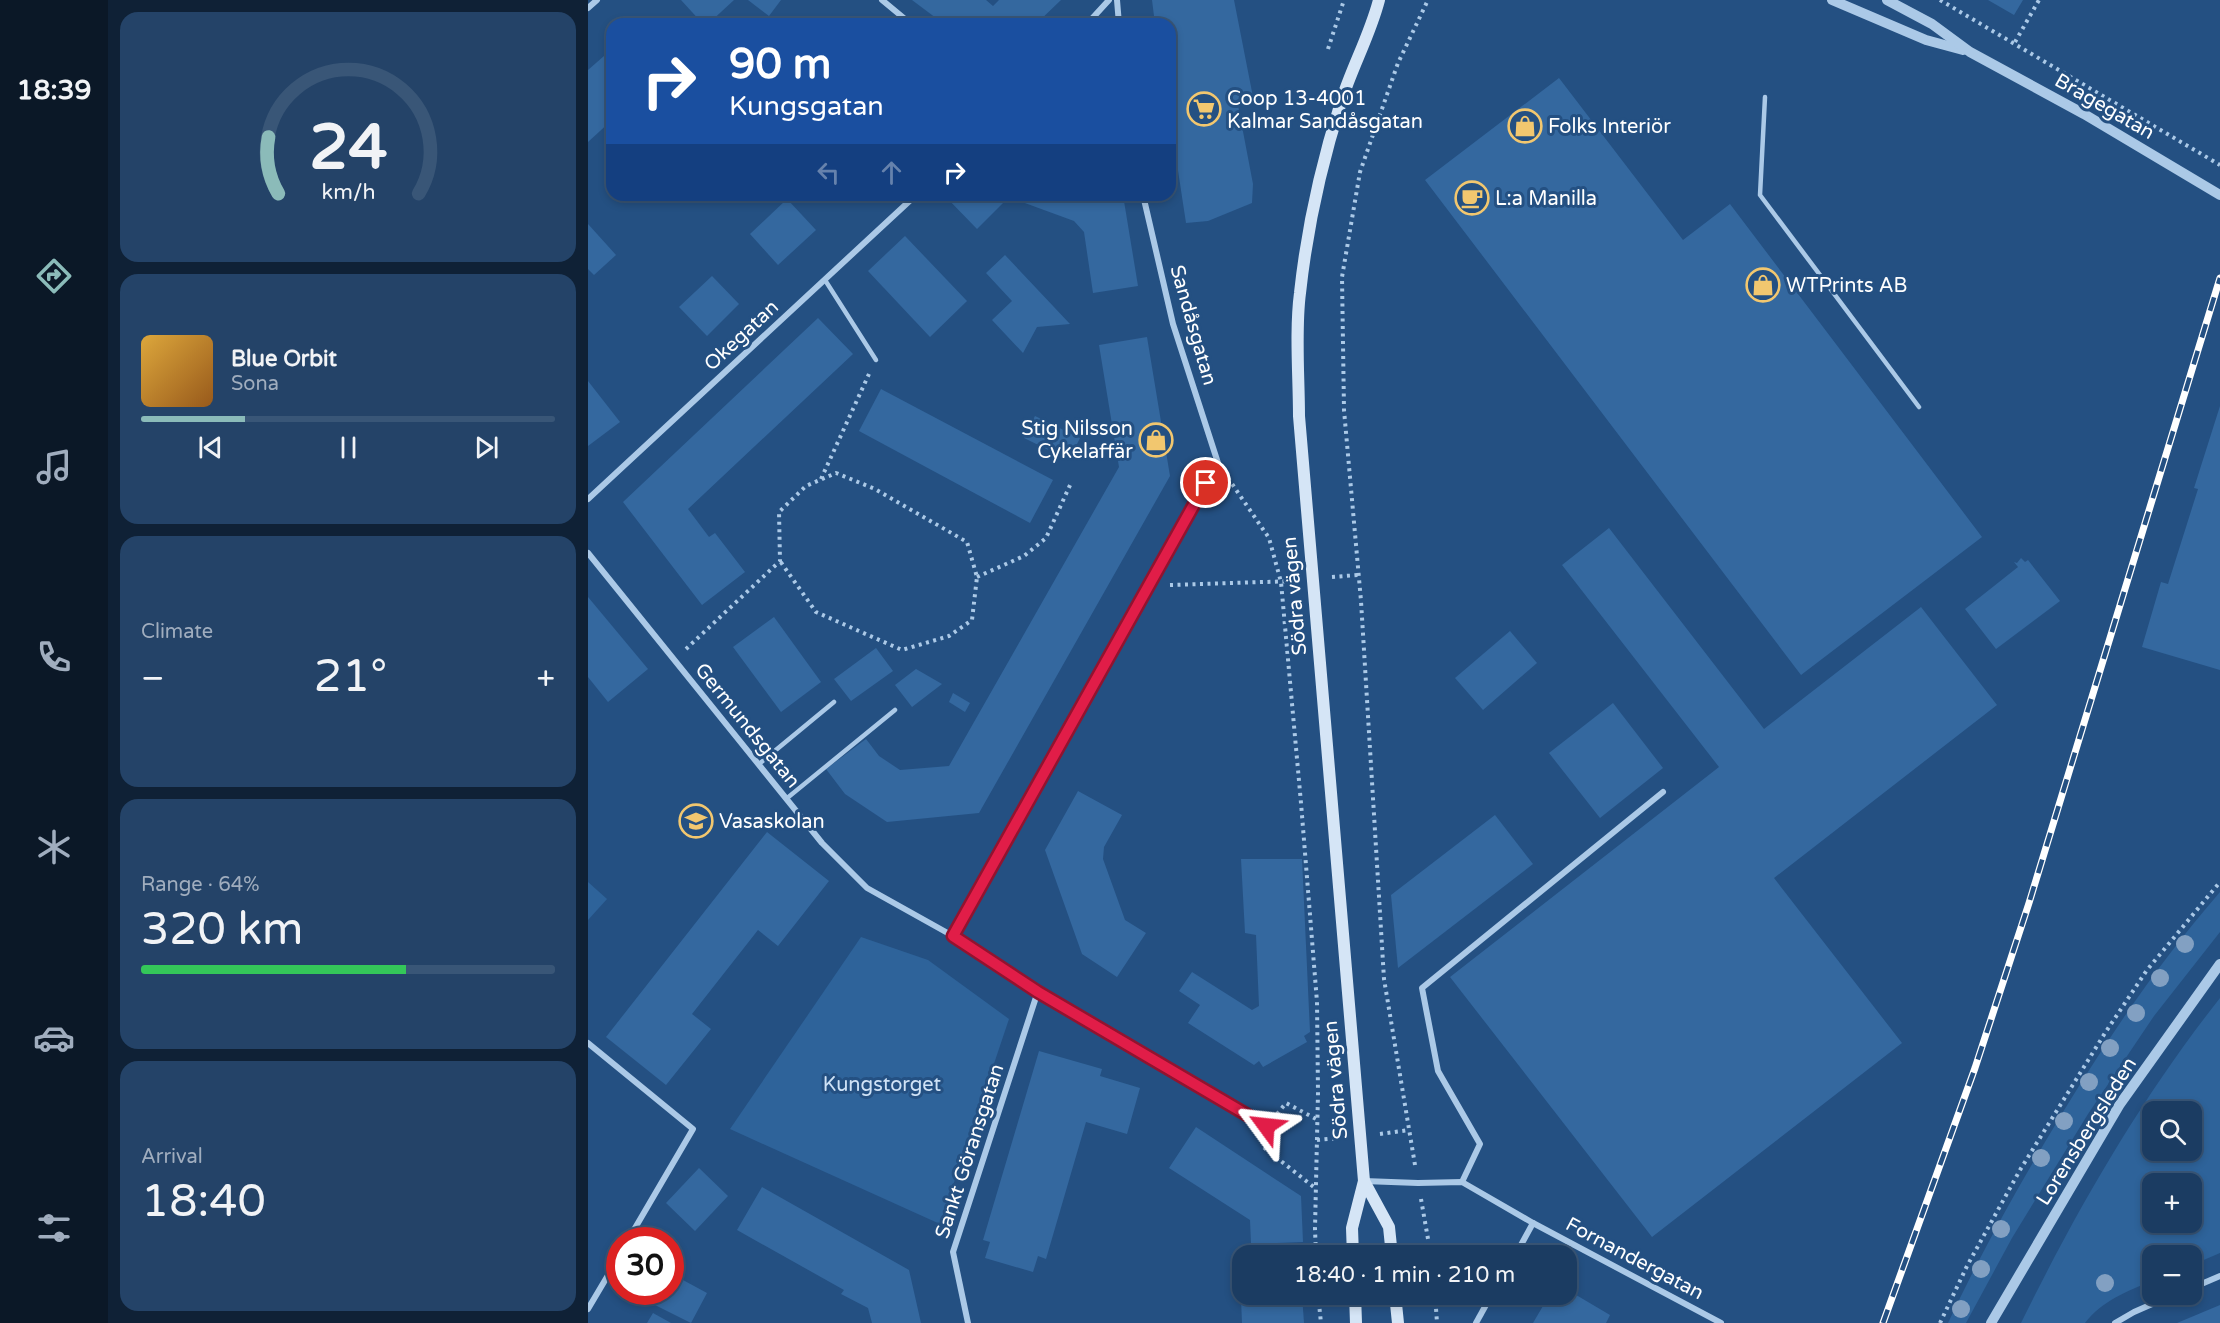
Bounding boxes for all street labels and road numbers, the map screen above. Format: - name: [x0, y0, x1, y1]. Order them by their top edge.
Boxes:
- street label: Bragegatan: [2050, 69, 2159, 145]
- street label: Sandåsgatan: [1164, 262, 1222, 388]
- street label: Okegatan: [700, 295, 784, 376]
- street label: Södra vägen: [1278, 536, 1312, 656]
- street label: Germundsgatan: [690, 658, 805, 793]
- street label: Södra vägen: [1319, 1020, 1353, 1140]
- street label: Lorensbergsleden: [2032, 1053, 2142, 1210]
- street label: Sankt Göransgatan: [930, 1061, 1010, 1242]
- street label: Fornandergatan: [1561, 1212, 1708, 1305]

